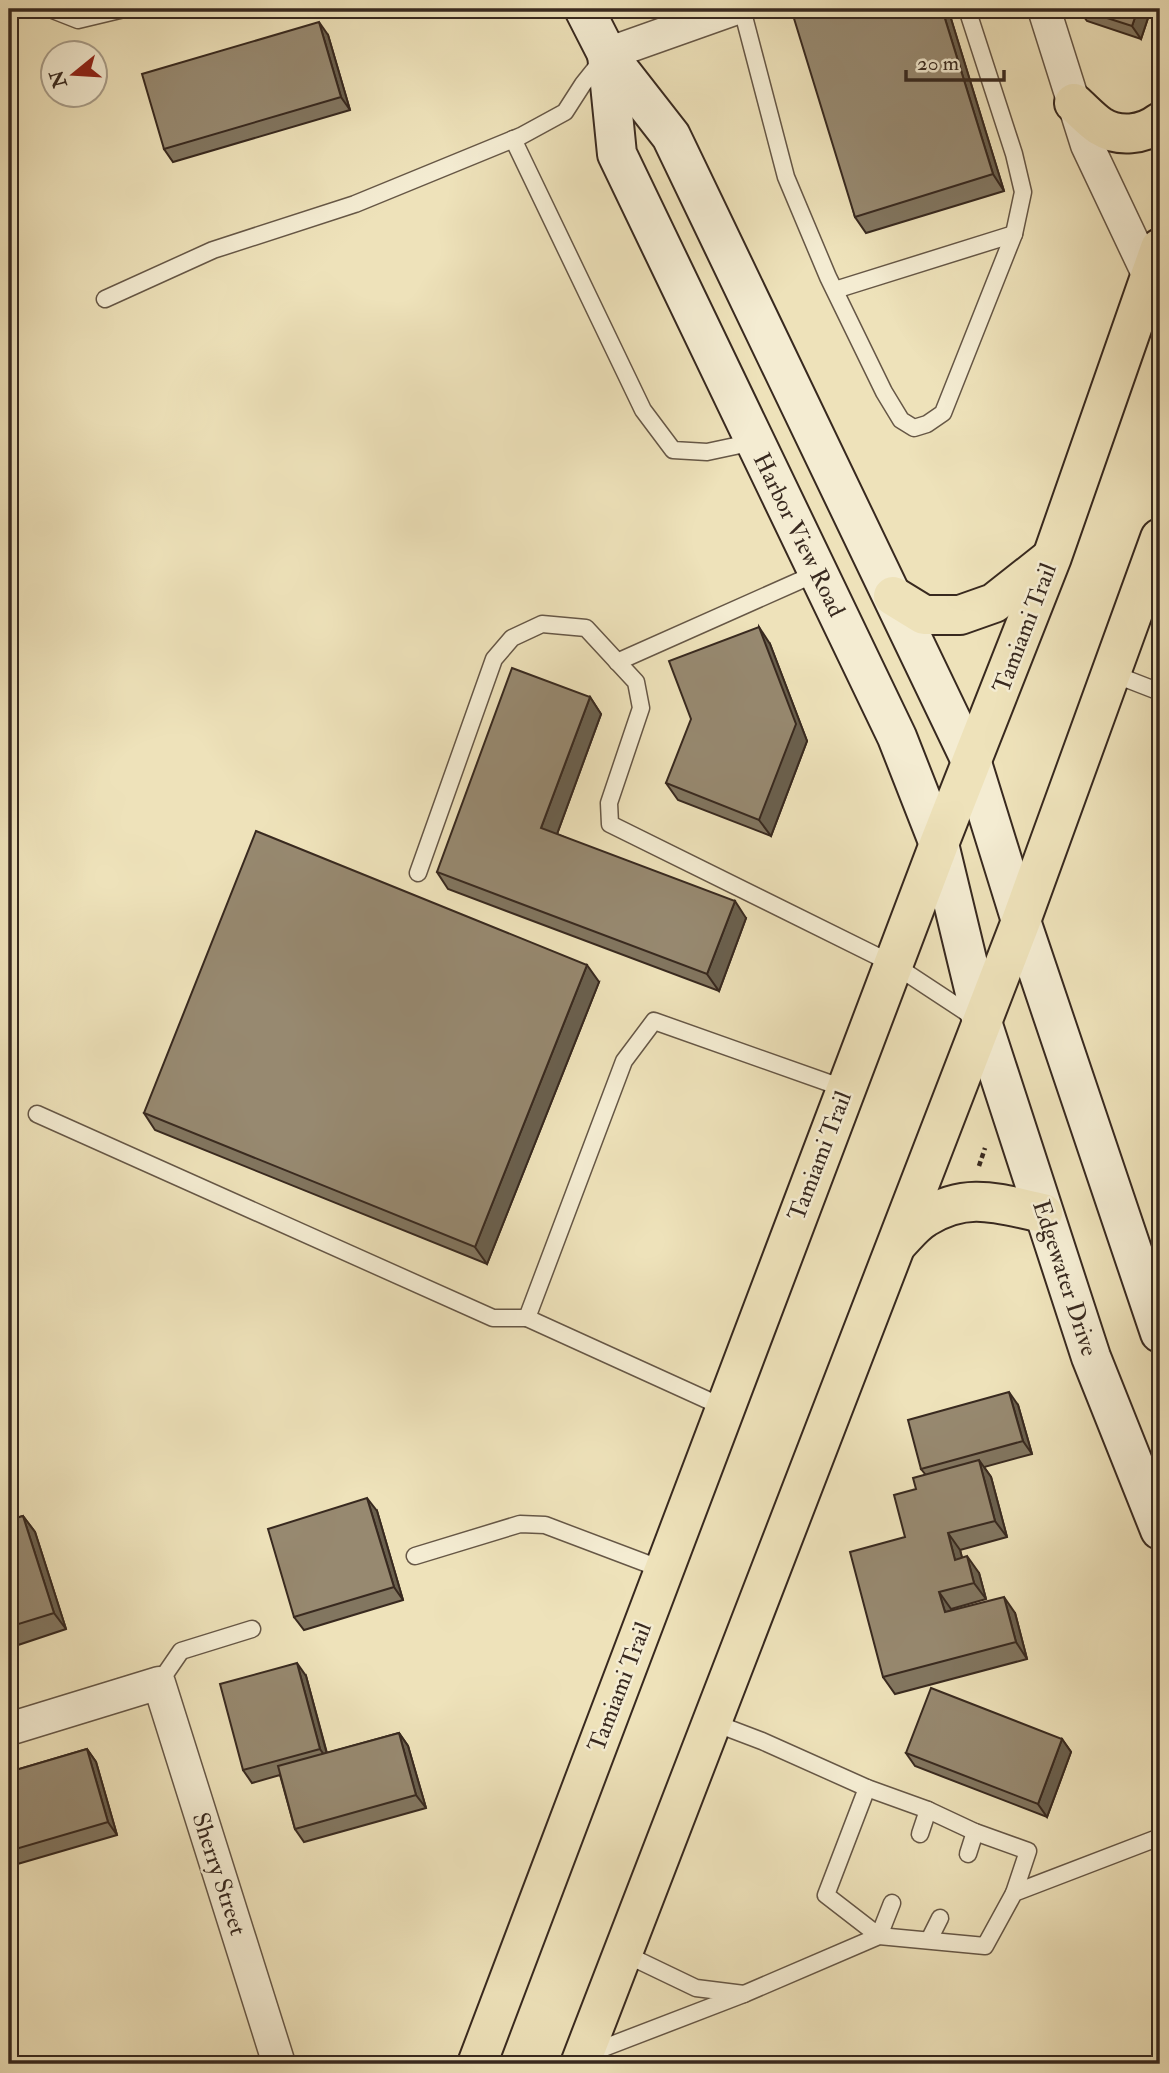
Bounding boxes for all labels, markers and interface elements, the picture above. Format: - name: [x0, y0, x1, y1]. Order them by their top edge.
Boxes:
- north arrow: [38, 38, 108, 108]
- scale bar: [906, 38, 1004, 82]
- text: 20 m: [917, 50, 959, 77]
- text: N: [44, 66, 73, 92]
- street label: Harbor View Road: [746, 448, 852, 622]
- street label: Tamiami Trail: [986, 559, 1064, 697]
- street label: Tamiami Trail: [781, 1087, 859, 1225]
- street label: Edgewater Drive: [1025, 1196, 1105, 1360]
- street label: Tamiami Trail: [581, 1618, 659, 1756]
- street label: Sherry Street: [185, 1809, 253, 1940]

